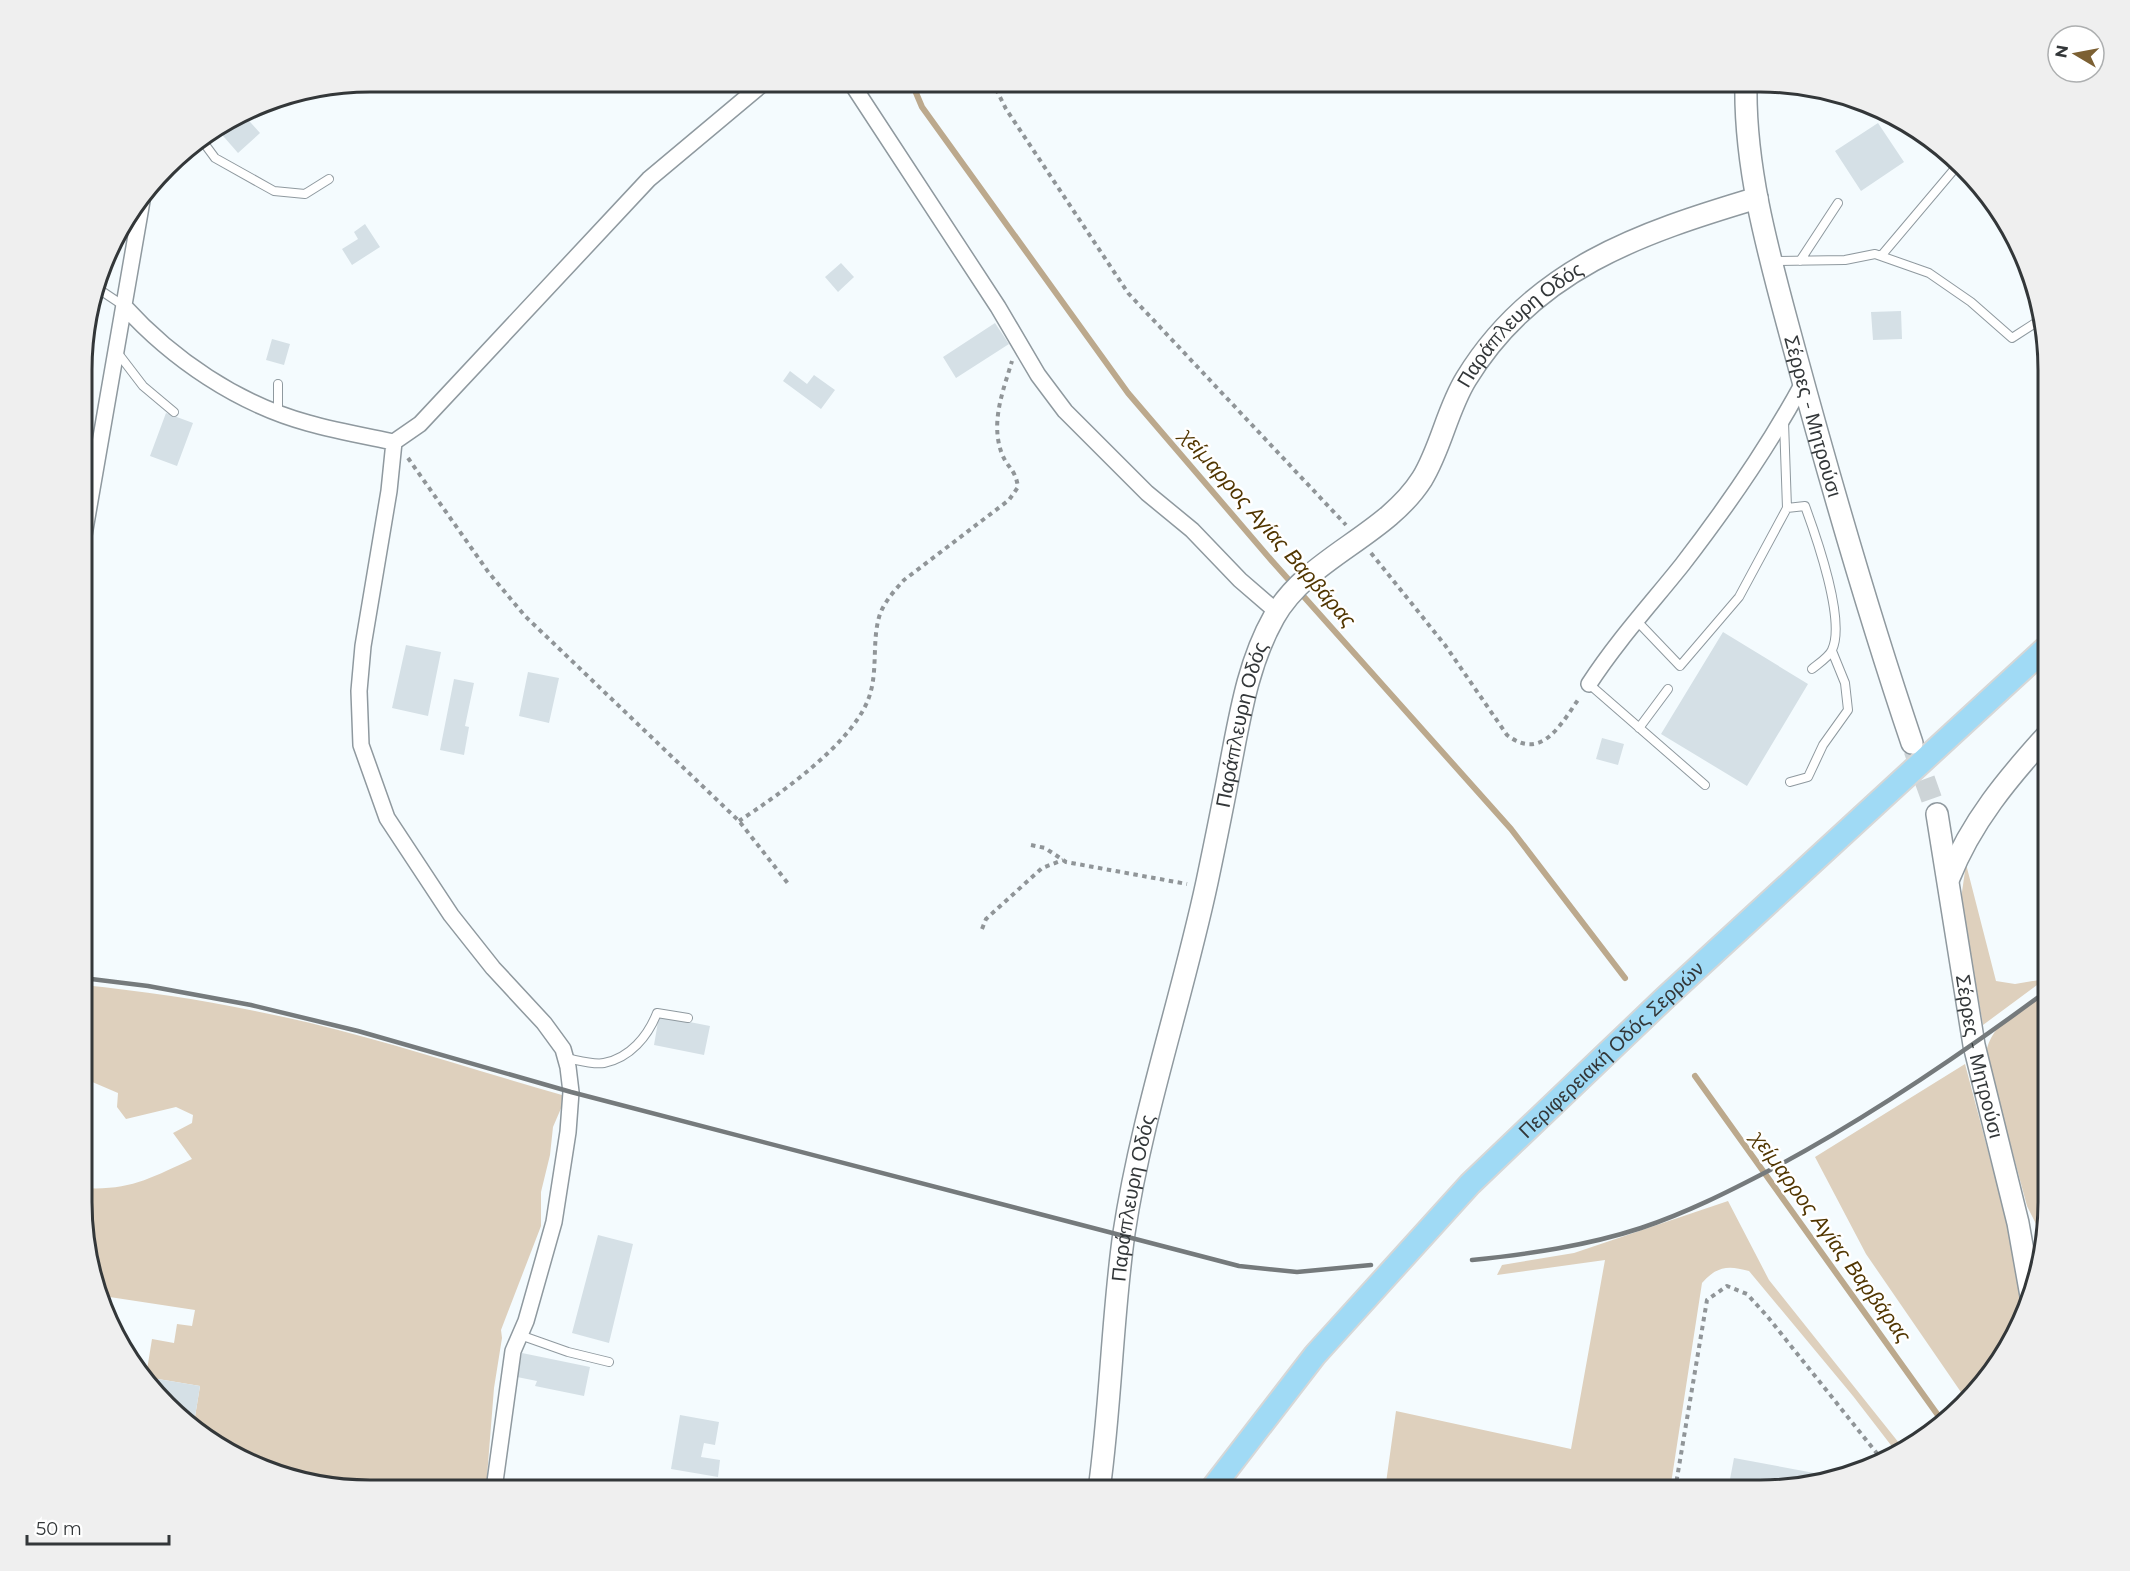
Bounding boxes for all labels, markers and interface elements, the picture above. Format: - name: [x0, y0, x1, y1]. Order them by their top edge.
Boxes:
- north arrow: [2046, 24, 2106, 84]
- text: N: [2051, 43, 2072, 60]
- street label: Παράπλευρη Οδός: [1452, 257, 1587, 392]
- street label: Σέρρες - Μητρούσι: [1779, 333, 1847, 500]
- water label: χείμαρρος Αγίας Βαρβάρας: [1174, 422, 1362, 633]
- street label: Παράπλευρη Οδός: [1211, 638, 1273, 809]
- street label: Περιφερειακή Οδός Σερρών: [1514, 956, 1709, 1143]
- street label: Σέρρες - Μητρούσι: [1951, 973, 2009, 1141]
- street label: Παράπλευρη Οδός: [1106, 1112, 1160, 1283]
- water label: χείμαρρος Αγίας Βαρβάρας: [1745, 1124, 1917, 1348]
- scale bar: [27, 1508, 170, 1546]
- text: 50 m: [36, 1518, 82, 1540]

